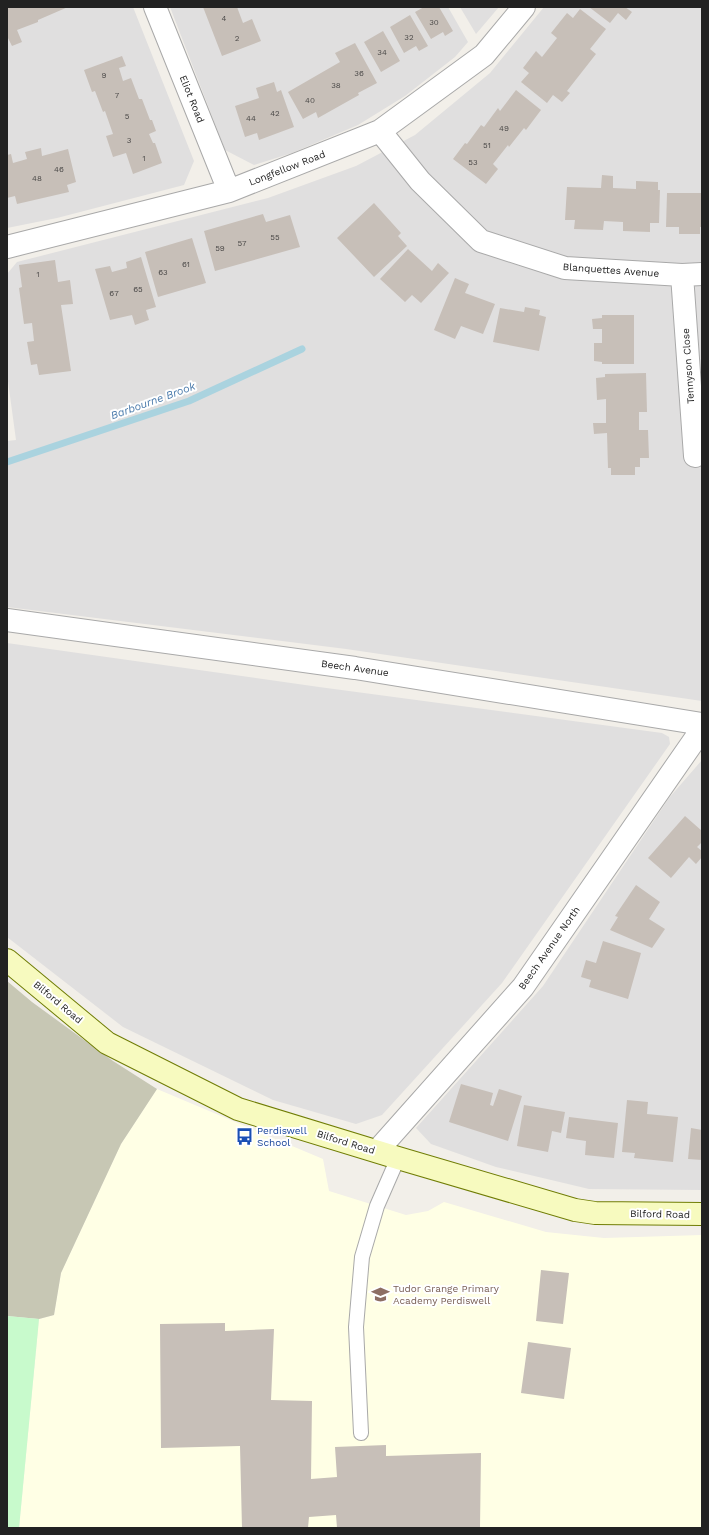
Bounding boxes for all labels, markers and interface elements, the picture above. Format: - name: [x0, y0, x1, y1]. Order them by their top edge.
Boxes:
- house number: 4: [222, 14, 227, 23]
- house number: 30: [429, 18, 439, 27]
- house number: 32: [404, 33, 414, 42]
- house number: 2: [235, 34, 240, 43]
- house number: 34: [377, 48, 387, 57]
- house number: 36: [354, 69, 364, 78]
- house number: 9: [102, 71, 107, 80]
- street label: Eliot Road: [178, 74, 206, 124]
- house number: 38: [331, 81, 341, 90]
- house number: 7: [115, 91, 120, 100]
- house number: 40: [305, 96, 315, 105]
- house number: 42: [270, 109, 280, 118]
- house number: 5: [125, 112, 130, 121]
- house number: 44: [246, 114, 256, 123]
- house number: 49: [499, 124, 509, 133]
- house number: 3: [127, 136, 132, 145]
- house number: 51: [483, 141, 491, 150]
- street label: Longfellow Road: [247, 148, 327, 188]
- house number: 1: [142, 154, 146, 163]
- house number: 53: [468, 158, 478, 167]
- house number: 46: [54, 165, 64, 174]
- house number: 48: [32, 174, 42, 183]
- house number: 55: [270, 233, 280, 242]
- house number: 57: [237, 239, 247, 248]
- house number: 59: [215, 244, 225, 253]
- house number: 61: [182, 260, 190, 269]
- street label: Blanquettes Avenue: [562, 261, 660, 279]
- house number: 63: [158, 268, 168, 277]
- house number: 1: [36, 270, 40, 279]
- house number: 65: [133, 285, 143, 294]
- house number: 67: [109, 289, 119, 298]
- street label: Tennyson Close: [680, 328, 696, 404]
- water label: Barbourne Brook: [109, 379, 198, 422]
- street label: Beech Avenue: [320, 658, 390, 678]
- street label: Beech Avenue North: [516, 904, 582, 992]
- street label: Bilford Road: [31, 978, 85, 1026]
- place label: Perdiswell School: [257, 1125, 307, 1148]
- bus stop icon: Perdiswell School: [234, 1126, 254, 1146]
- street label: Bilford Road: [316, 1128, 376, 1156]
- street label: Bilford Road: [630, 1208, 690, 1220]
- place label: Tudor Grange Primary Academy Perdiswell: [393, 1283, 500, 1306]
- school or university icon: Tudor Grange Primary Academy Perdiswell: [370, 1284, 390, 1304]

